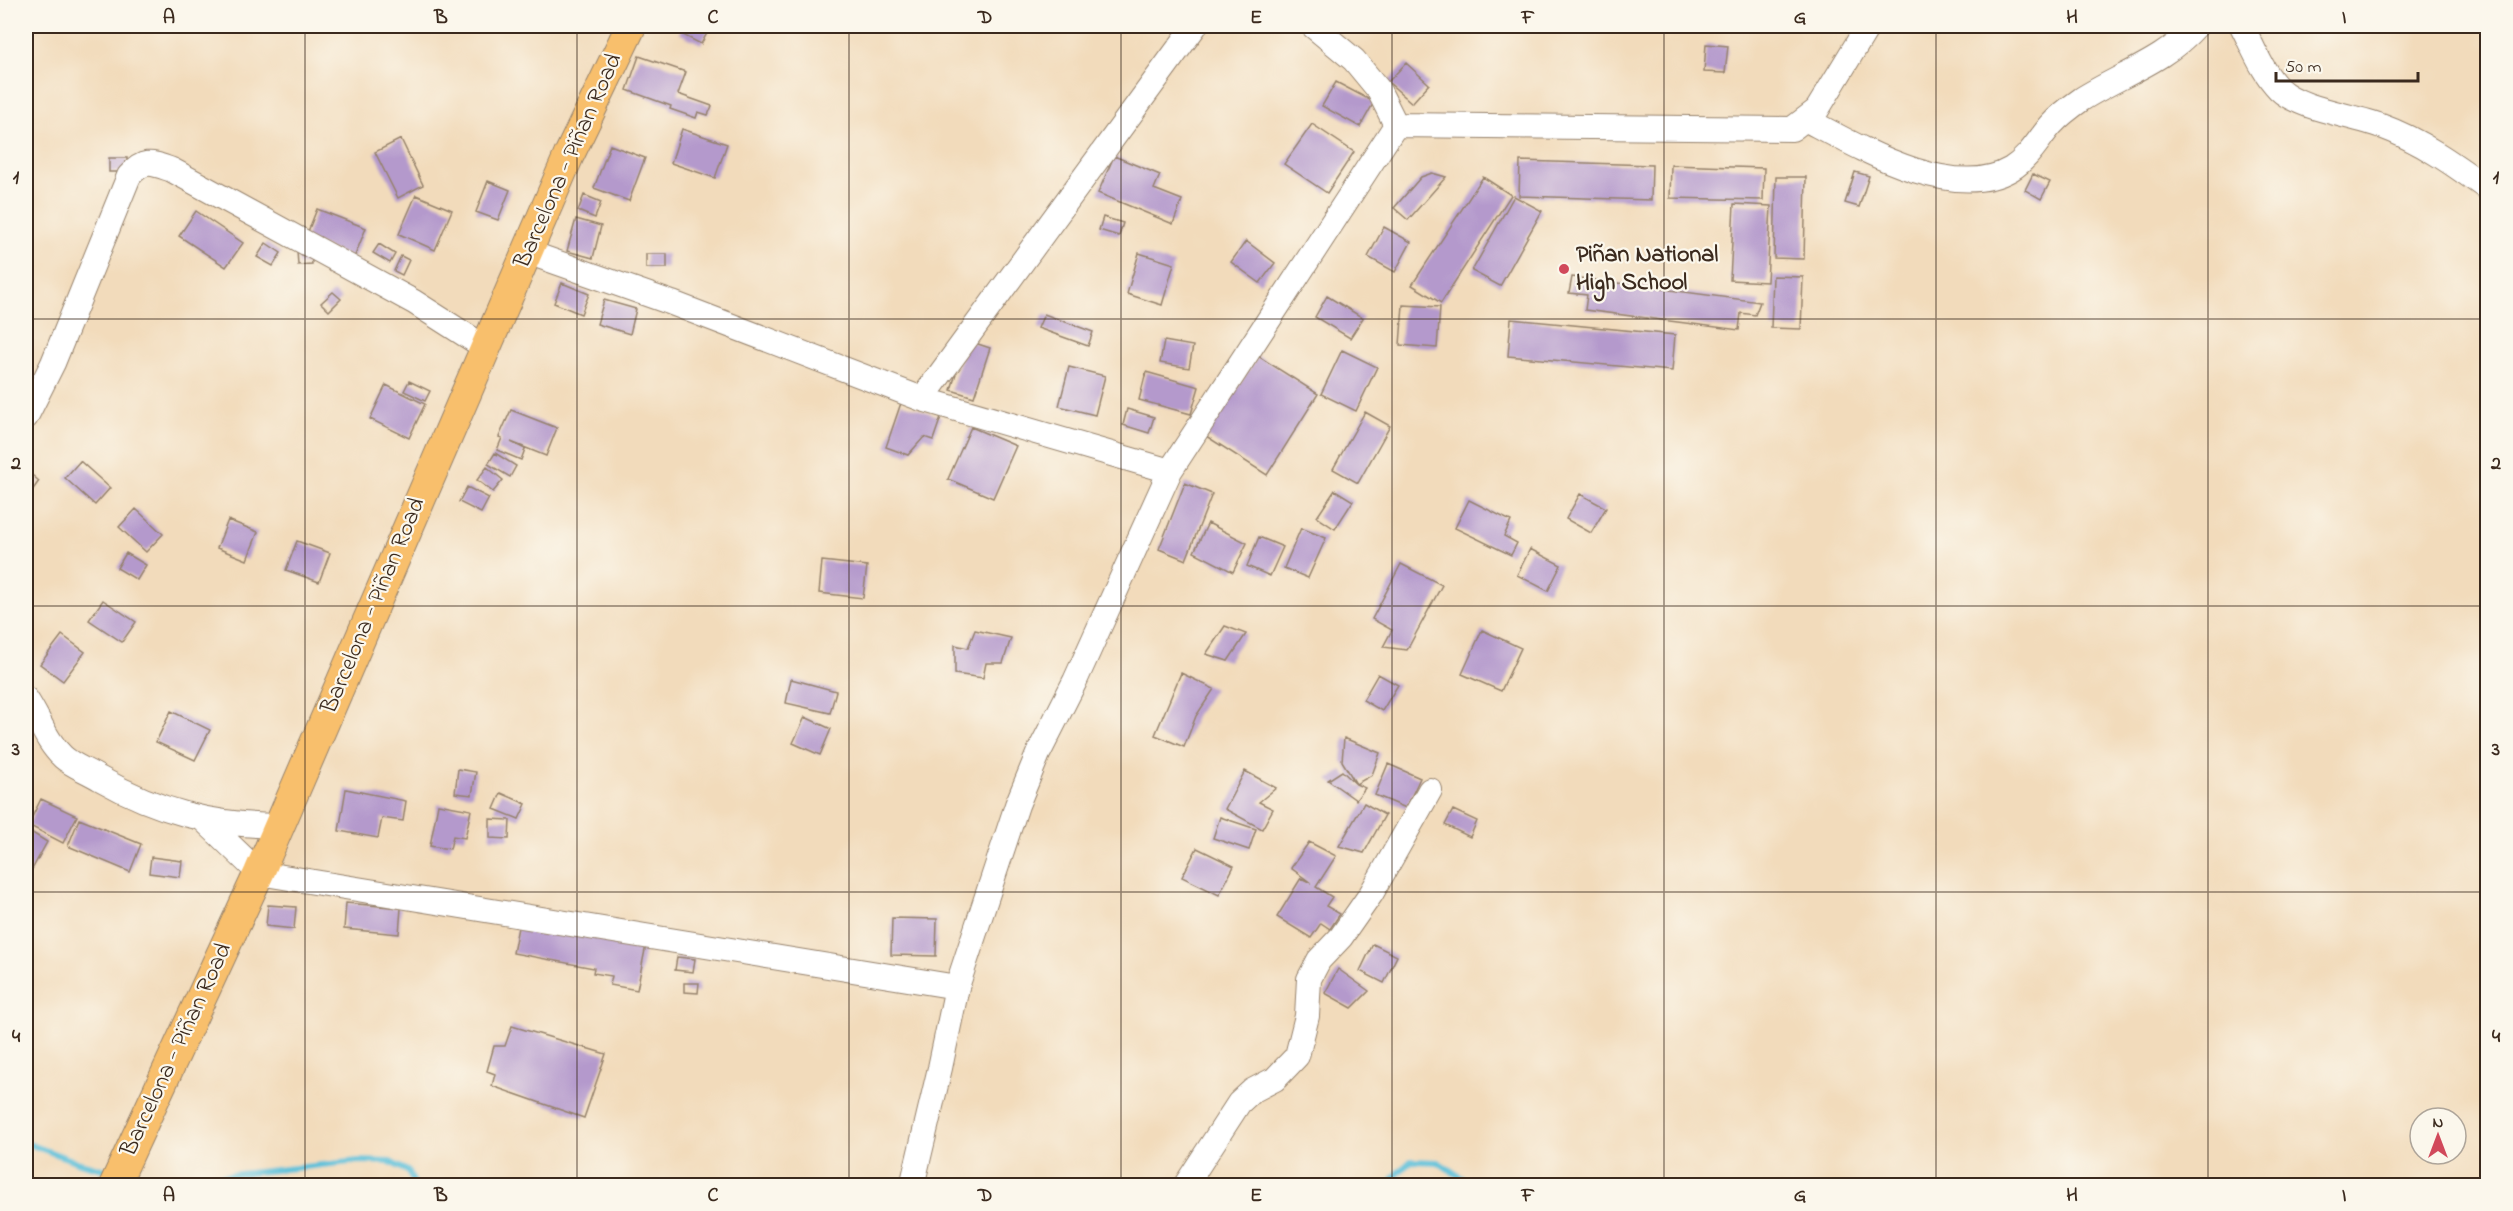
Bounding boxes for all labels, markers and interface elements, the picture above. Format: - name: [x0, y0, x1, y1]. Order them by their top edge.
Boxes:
- text: A: [163, 4, 175, 33]
- text: B: [433, 4, 448, 33]
- text: C: [708, 4, 719, 33]
- text: D: [977, 4, 992, 33]
- text: E: [1250, 4, 1262, 33]
- text: F: [1521, 4, 1535, 33]
- text: G: [1794, 4, 1807, 33]
- text: H: [2066, 4, 2078, 33]
- text: I: [2342, 4, 2347, 33]
- scale bar: [2276, 45, 2418, 83]
- street label: Barcelona - Piñan Road: [505, 48, 632, 275]
- text: 50 m: [2285, 55, 2322, 81]
- text: 1: [13, 164, 20, 193]
- text: 1: [2493, 164, 2500, 193]
- place label: Piñan National High School: [1576, 238, 1718, 302]
- marker: Piñan National High School: [1557, 262, 1571, 276]
- text: 2: [10, 450, 21, 479]
- text: 2: [2490, 450, 2501, 479]
- street label: Barcelona - Piñan Road: [312, 492, 436, 720]
- text: 3: [11, 736, 20, 765]
- text: 3: [2491, 736, 2500, 765]
- street label: Barcelona - Piñan Road: [112, 937, 242, 1163]
- text: 4: [12, 1023, 21, 1052]
- text: 4: [2492, 1023, 2501, 1052]
- north arrow: [2408, 1106, 2468, 1166]
- text: N: [2433, 1111, 2444, 1135]
- text: A: [163, 1182, 175, 1211]
- text: B: [433, 1182, 448, 1211]
- text: C: [708, 1182, 719, 1211]
- text: D: [977, 1182, 992, 1211]
- text: E: [1250, 1182, 1262, 1211]
- text: F: [1521, 1182, 1535, 1211]
- text: G: [1794, 1182, 1807, 1211]
- text: H: [2066, 1182, 2078, 1211]
- text: I: [2342, 1182, 2347, 1211]

